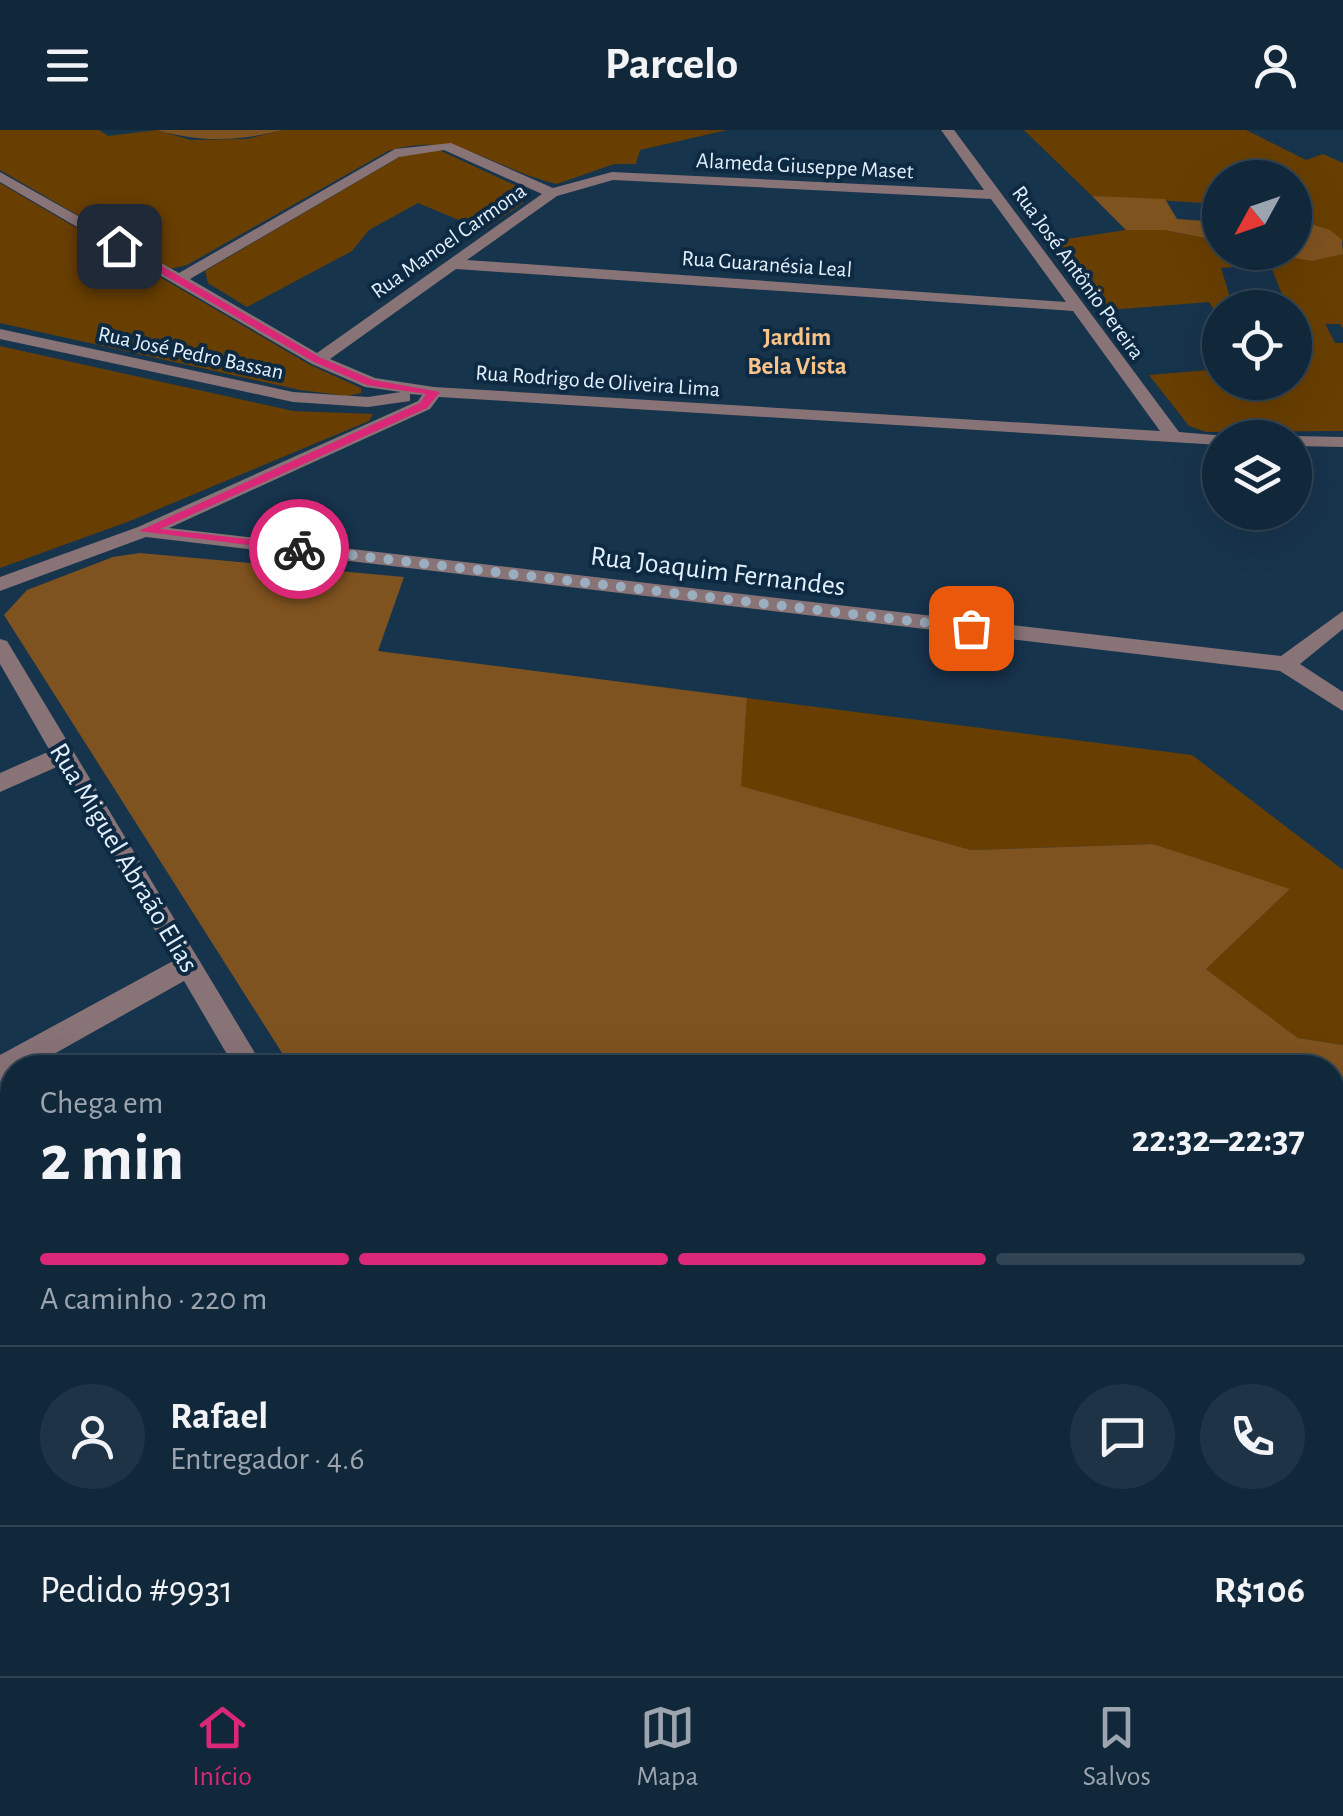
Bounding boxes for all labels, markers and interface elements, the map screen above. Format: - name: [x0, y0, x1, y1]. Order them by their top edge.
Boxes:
- icon: menu: [40, 38, 95, 93]
- icon: person: [1248, 38, 1303, 93]
- text: Parcelo: [605, 42, 738, 87]
- street label: Alameda Giuseppe Maset: [696, 149, 914, 183]
- north arrow: [1202, 160, 1312, 270]
- map controls: [1202, 160, 1312, 530]
- street label: Rua Manoel Carmona: [367, 179, 530, 302]
- street label: Rua José Antônio Pereira: [1008, 182, 1148, 363]
- pin: [77, 204, 162, 289]
- icon: home: [92, 219, 147, 274]
- street label: Rua Guaranésia Leal: [681, 247, 853, 281]
- button: locate: [1202, 290, 1312, 400]
- street label: Rua José Pedro Bassan: [96, 323, 286, 383]
- district label: Jardim Bela Vista: [747, 325, 847, 379]
- street label: Rua Rodrigo de Oliveira Lima: [475, 361, 721, 401]
- button: layers: [1202, 420, 1312, 530]
- courier: [249, 499, 349, 599]
- icon: bike: [272, 522, 327, 577]
- street label: Rua Joaquim Fernandes: [589, 542, 847, 602]
- pin: [929, 586, 1014, 671]
- icon: bag: [944, 601, 999, 656]
- street label: Rua Miguel Abraão Elias: [44, 739, 203, 977]
- text: Chega em: [40, 1087, 163, 1119]
- text: 22:32–22:37: [1131, 1121, 1305, 1159]
- text: 2 min: [40, 1127, 184, 1192]
- text: A caminho · 220 m: [40, 1283, 267, 1315]
- button: person: [40, 1384, 145, 1489]
- button: chat: [1070, 1384, 1175, 1489]
- button: phone: [1200, 1384, 1305, 1489]
- text: Rafael: [170, 1398, 268, 1436]
- text: Entregador · 4.6: [170, 1443, 364, 1475]
- text: Pedido #9931: [40, 1572, 233, 1610]
- text: R$106: [1214, 1572, 1305, 1610]
- tab: Início: [192, 1700, 252, 1794]
- tab: Mapa: [636, 1700, 698, 1794]
- tab: Salvos: [1083, 1700, 1151, 1794]

